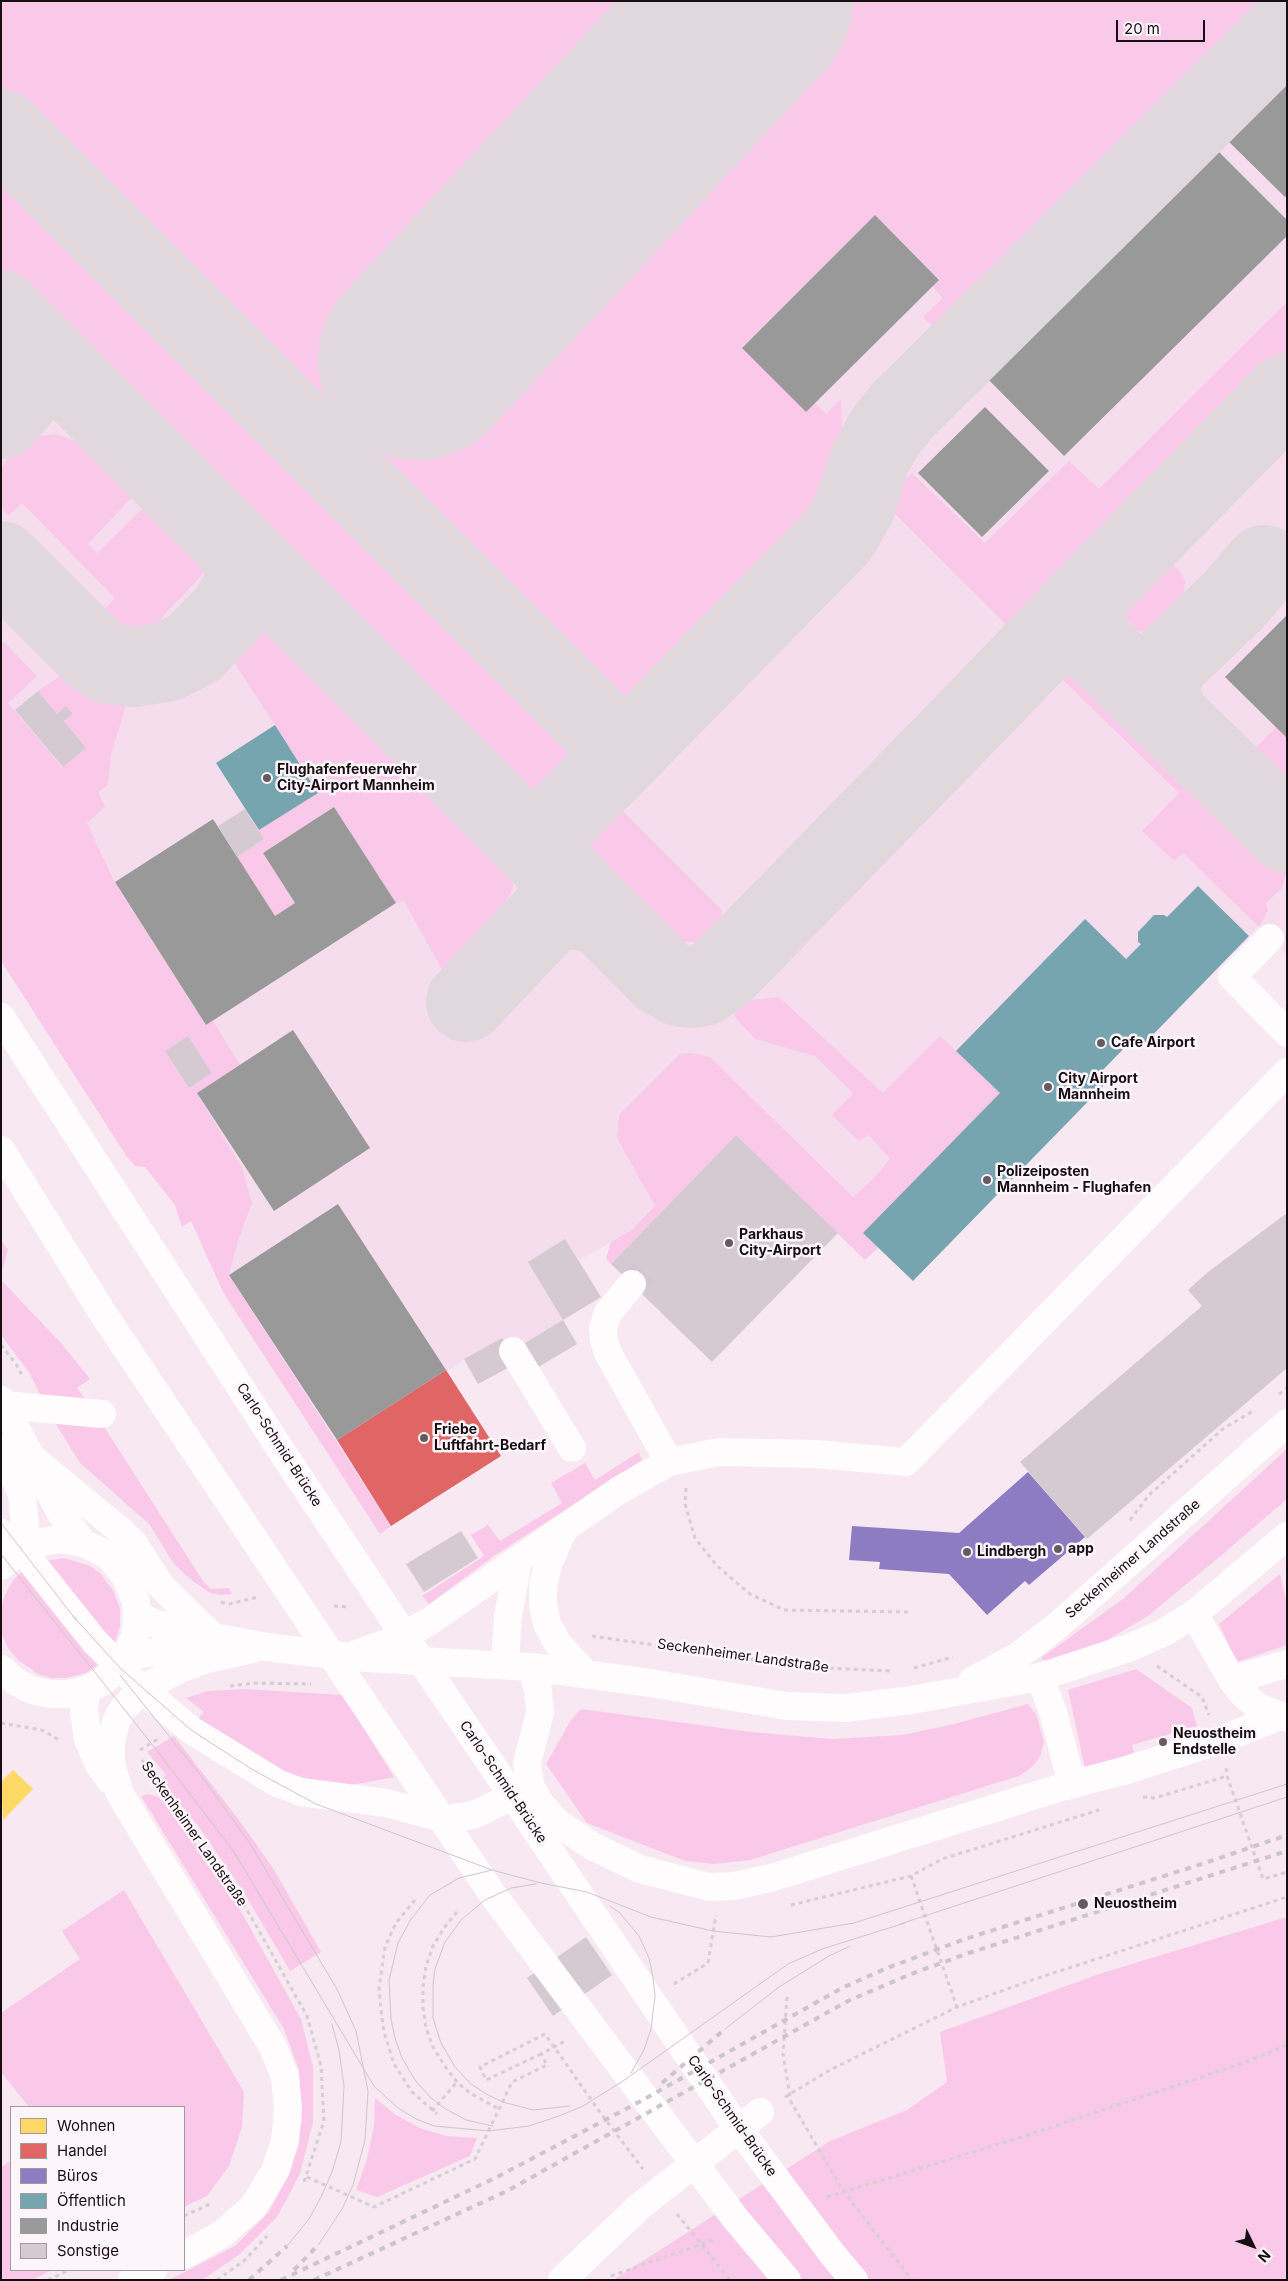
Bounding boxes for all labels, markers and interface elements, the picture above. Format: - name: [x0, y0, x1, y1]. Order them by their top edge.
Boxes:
- scale bar: [1118, 10, 1207, 42]
- text: 20 m: [1124, 19, 1160, 38]
- place label: Flughafenfeuerwehr City-Airport Mannheim: [277, 762, 435, 794]
- marker: Flughafenfeuerwehr City-Airport Mannheim: [261, 772, 273, 784]
- place label: Cafe Airport: [1111, 1035, 1195, 1051]
- marker: Cafe Airport: [1095, 1037, 1107, 1049]
- place label: City Airport Mannheim: [1058, 1071, 1138, 1104]
- marker: City Airport Mannheim: [1042, 1081, 1054, 1093]
- place label: Polizeiposten Mannheim - Flughafen: [997, 1164, 1151, 1196]
- marker: Polizeiposten Mannheim - Flughafen: [981, 1174, 993, 1186]
- place label: Parkhaus City-Airport: [739, 1227, 821, 1260]
- marker: Parkhaus City-Airport: [723, 1237, 735, 1249]
- street label: Carlo-Schmid-Brücke: [233, 1380, 325, 1510]
- place label: Friebe Luftfahrt-Bedarf: [434, 1422, 546, 1454]
- marker: Friebe Luftfahrt-Bedarf: [418, 1432, 430, 1444]
- street label: Seckenheimer Landstraße: [1062, 1496, 1204, 1622]
- place label: app: [1068, 1541, 1094, 1557]
- marker: app: [1052, 1543, 1064, 1555]
- place label: Lindbergh: [977, 1544, 1046, 1560]
- marker: Lindbergh: [961, 1546, 973, 1558]
- street label: Seckenheimer Landstraße: [656, 1636, 830, 1676]
- street label: Carlo-Schmid-Brücke: [456, 1718, 550, 1846]
- place label: Neuostheim Endstelle: [1173, 1726, 1256, 1758]
- marker: Neuostheim Endstelle: [1157, 1736, 1169, 1748]
- street label: Seckenheimer Landstraße: [138, 1758, 250, 1910]
- place label: Neuostheim: [1094, 1896, 1177, 1912]
- marker: Neuostheim: [1076, 1897, 1090, 1911]
- street label: Carlo-Schmid-Brücke: [684, 2052, 780, 2180]
- legend: [10, 2106, 185, 2271]
- text: Wohnen: [57, 2116, 115, 2135]
- text: Handel: [57, 2141, 107, 2160]
- text: Büros: [57, 2166, 98, 2185]
- text: Öffentlich: [57, 2191, 126, 2210]
- text: Industrie: [57, 2216, 119, 2235]
- north arrow: [1228, 2221, 1278, 2271]
- text: Sonstige: [57, 2241, 119, 2260]
- text: N: [1255, 2247, 1274, 2266]

